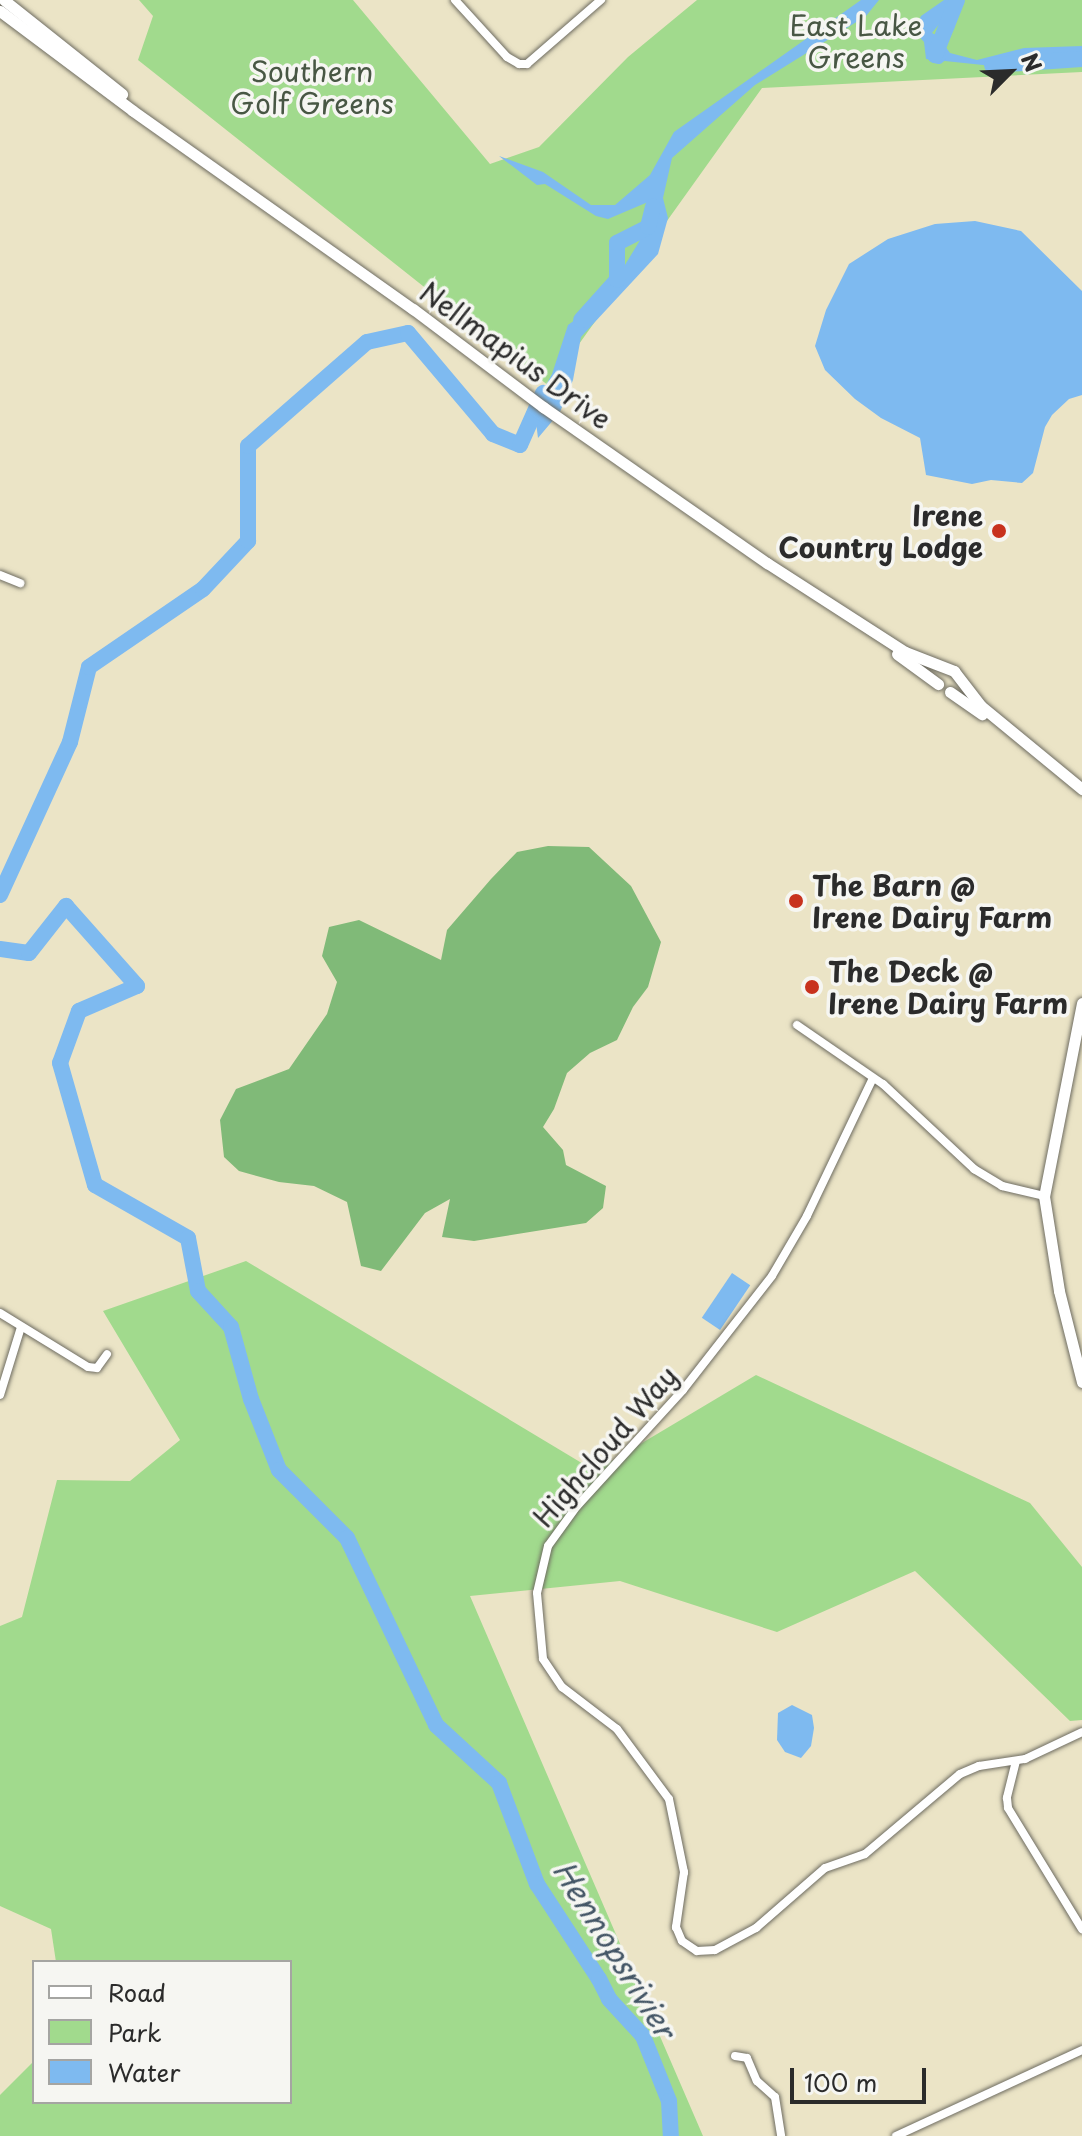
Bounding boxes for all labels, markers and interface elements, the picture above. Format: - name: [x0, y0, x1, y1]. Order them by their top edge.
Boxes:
- park label: East Lake Greens: [790, 8, 922, 74]
- north arrow: [970, 32, 1050, 112]
- text: N: [1014, 47, 1051, 77]
- park label: Southern Golf Greens: [229, 54, 395, 120]
- street label: Nellmapius Drive: [414, 274, 618, 436]
- place label: Irene Country Lodge: [777, 498, 983, 564]
- marker: Irene Country Lodge: [990, 522, 1008, 540]
- place label: The Barn @ Irene Dairy Farm: [812, 868, 1056, 934]
- marker: The Barn @ Irene Dairy Farm: [787, 892, 805, 910]
- place label: The Deck @ Irene Dairy Farm: [828, 954, 1072, 1020]
- marker: The Deck @ Irene Dairy Farm: [803, 978, 821, 996]
- street label: Highcloud Way: [526, 1359, 684, 1533]
- water label: Hennopsrivier: [546, 1854, 684, 2044]
- legend: [32, 1960, 292, 2104]
- text: Road: [108, 1974, 166, 2010]
- text: Park: [108, 2014, 162, 2050]
- scale bar: [794, 2052, 930, 2102]
- text: Water: [108, 2054, 180, 2090]
- text: 100 m: [804, 2064, 877, 2100]

